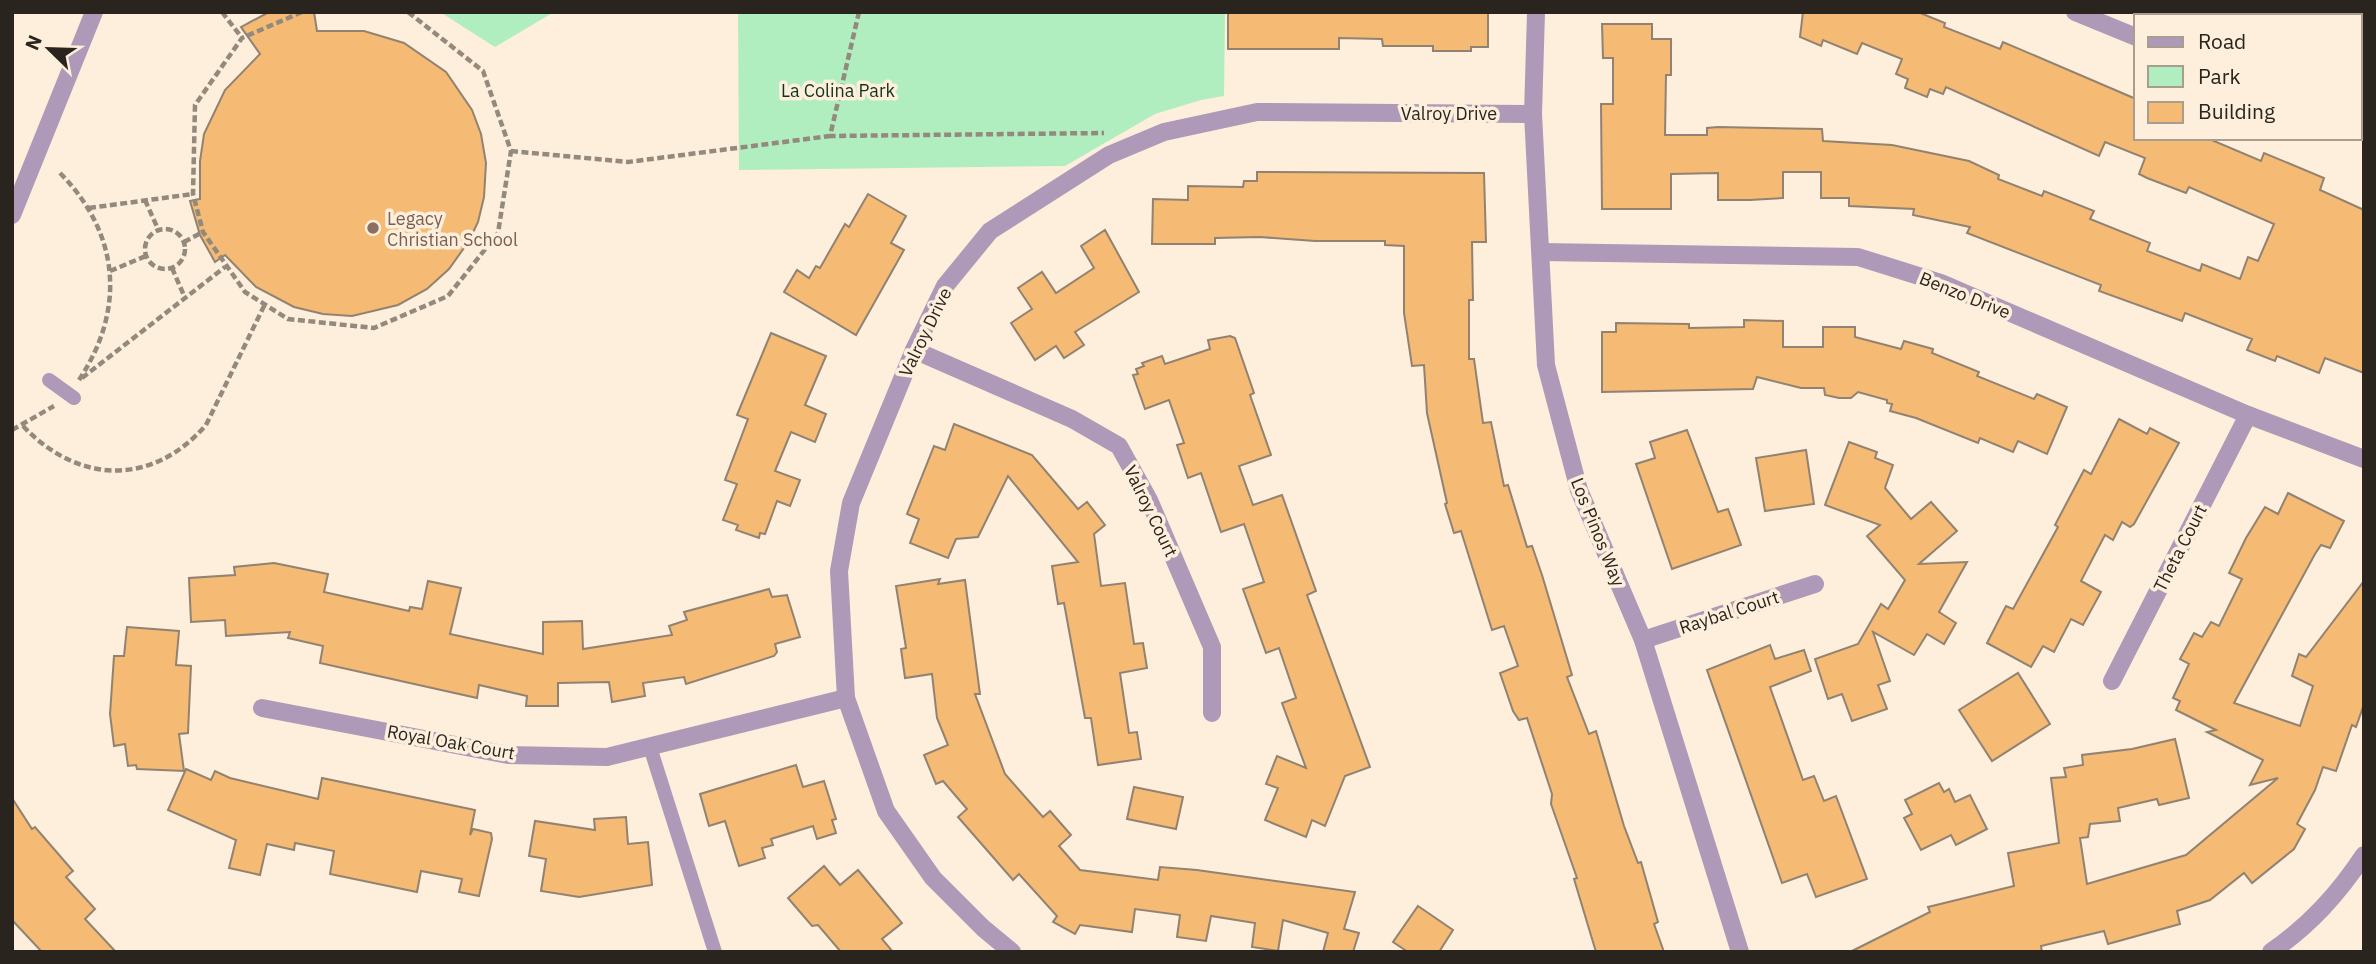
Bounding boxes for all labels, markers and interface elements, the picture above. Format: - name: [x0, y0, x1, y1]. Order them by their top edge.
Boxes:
- north arrow: [14, 14, 84, 84]
- legend: [2134, 14, 2362, 140]
- text: Road: [2198, 27, 2246, 55]
- text: N: [20, 31, 47, 53]
- text: Park: [2198, 62, 2241, 90]
- park label: La Colina Park: [781, 79, 896, 102]
- text: Building: [2198, 97, 2275, 125]
- street label: Valroy Drive: [1401, 102, 1497, 125]
- place label: Legacy Christian School: [387, 207, 518, 251]
- marker: Legacy Christian School: [365, 220, 381, 236]
- street label: Benzo Drive: [1916, 266, 2014, 324]
- street label: Valroy Drive: [894, 284, 957, 380]
- street label: Valroy Court: [1119, 461, 1183, 561]
- street label: Los Pinos Way: [1566, 474, 1630, 590]
- street label: Theta Court: [2148, 500, 2212, 596]
- street label: Raybal Court: [1676, 585, 1782, 639]
- street label: Royal Oak Court: [385, 719, 517, 765]

